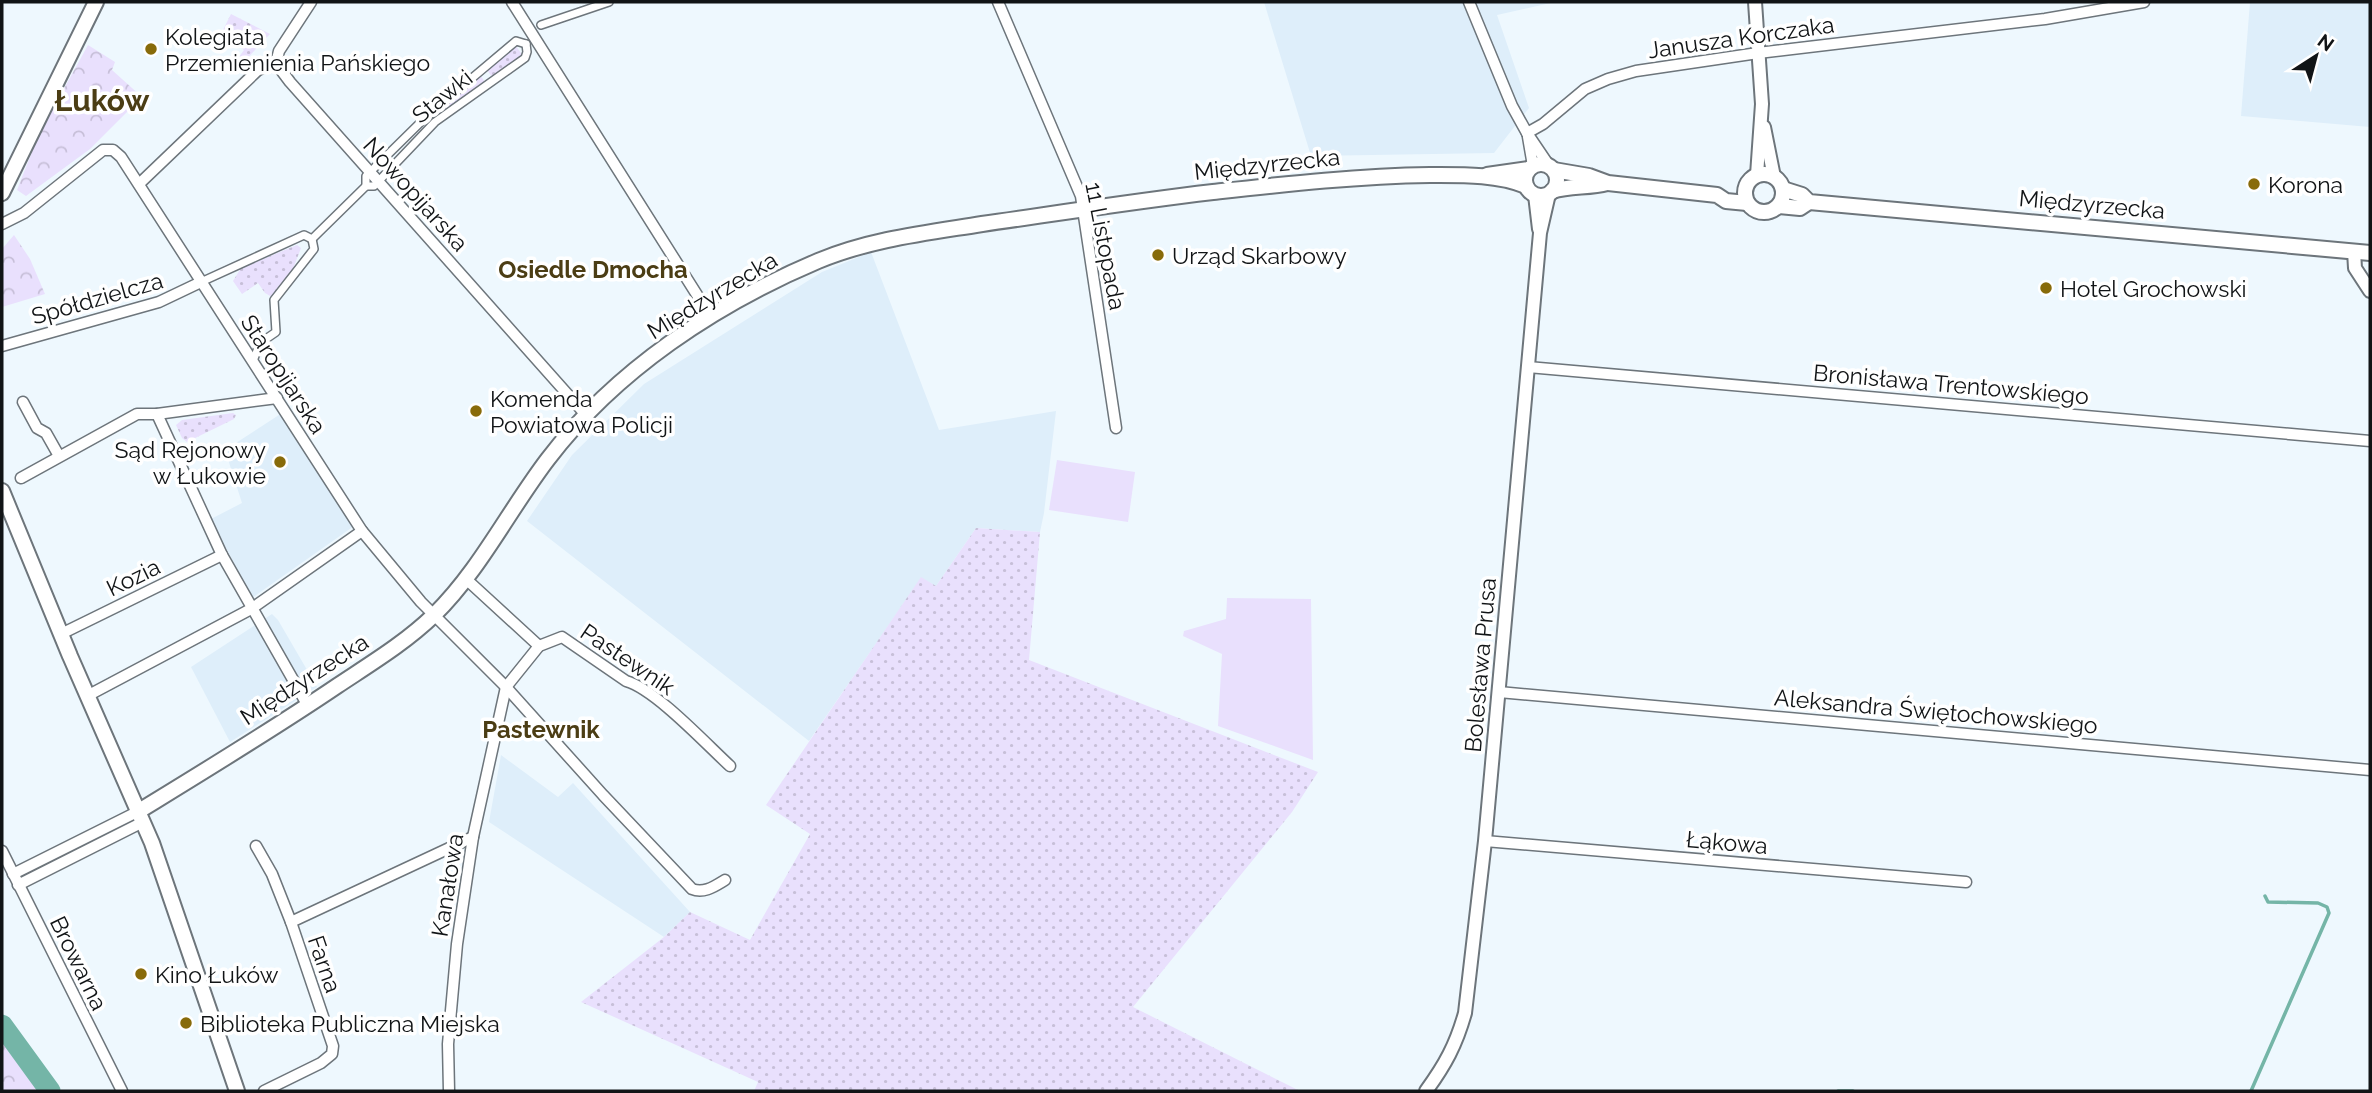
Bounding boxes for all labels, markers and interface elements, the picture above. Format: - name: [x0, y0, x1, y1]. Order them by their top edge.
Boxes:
- street label: Janusza Korczaka: [1646, 11, 1836, 63]
- north arrow: [2281, 21, 2351, 91]
- place label: Kolegiata Przemienienia Pańskiego: [165, 23, 430, 76]
- text: N: [2314, 29, 2338, 55]
- marker: Kolegiata Przemienienia Pańskiego: [143, 41, 159, 57]
- street label: Stawki: [406, 64, 478, 128]
- district label: Łuków: [53, 83, 150, 118]
- street label: Nowopijarska: [358, 132, 474, 256]
- street label: Międzyrzecka: [1193, 143, 1341, 185]
- place label: Korona: [2268, 171, 2343, 198]
- marker: Korona: [2246, 176, 2262, 192]
- street label: 11 Listopada: [1080, 180, 1132, 312]
- street label: Międzyrzecka: [2018, 184, 2166, 224]
- place label: Urząd Skarbowy: [1172, 242, 1347, 269]
- street label: Międzyrzecka: [642, 246, 782, 344]
- marker: Urząd Skarbowy: [1150, 247, 1166, 263]
- district label: Osiedle Dmocha: [498, 255, 688, 284]
- street label: Spółdzielcza: [28, 266, 166, 330]
- place label: Hotel Grochowski: [2060, 275, 2247, 302]
- marker: Hotel Grochowski: [2038, 280, 2054, 296]
- street label: Staropijarska: [236, 310, 332, 438]
- street label: Bronisława Trentowskiego: [1812, 358, 2090, 410]
- place label: Komenda Powiatowa Policji: [490, 385, 673, 438]
- marker: Komenda Powiatowa Policji: [468, 403, 484, 419]
- place label: Sąd Rejonowy w Łukowie: [114, 436, 266, 489]
- marker: Sąd Rejonowy w Łukowie: [272, 454, 288, 470]
- street label: Kozia: [102, 553, 164, 601]
- street label: Bolesława Prusa: [1459, 577, 1501, 753]
- street label: Pastewnik: [576, 618, 680, 700]
- street label: Międzyrzecka: [235, 628, 373, 730]
- street label: Aleksandra Świętochowskiego: [1773, 683, 2099, 739]
- district label: Pastewnik: [482, 715, 600, 744]
- street label: Łąkowa: [1685, 825, 1769, 859]
- street label: Kanałowa: [426, 831, 468, 939]
- street label: Browarna: [45, 912, 113, 1014]
- street label: Farna: [303, 932, 347, 996]
- place label: Kino Łuków: [155, 961, 279, 988]
- marker: Kino Łuków: [133, 966, 149, 982]
- place label: Biblioteka Publiczna Miejska: [200, 1010, 500, 1037]
- marker: Biblioteka Publiczna Miejska: [178, 1015, 194, 1031]

